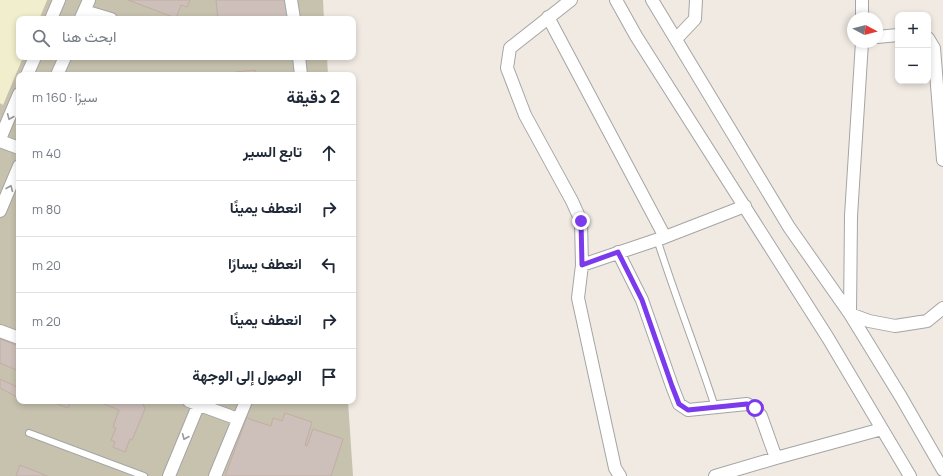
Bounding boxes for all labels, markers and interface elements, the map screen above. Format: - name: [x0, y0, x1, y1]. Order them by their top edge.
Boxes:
- north arrow: [847, 12, 883, 48]
- map controls: [895, 12, 931, 84]
- button: +: [895, 12, 931, 48]
- search box: [16, 16, 356, 60]
- text: ابحث هنا: [62, 26, 116, 47]
- icon: search: [30, 27, 52, 49]
- button: −: [895, 48, 931, 84]
- text: 2 دقيقة: [286, 85, 340, 108]
- text: سيرًا · 160 m: [32, 88, 97, 106]
- one-way arrow: [6, 113, 14, 120]
- text: تابع السير: [243, 141, 302, 162]
- icon: ahead: [318, 142, 340, 164]
- text: 40 m: [32, 144, 61, 162]
- one-way arrow: [5, 185, 13, 192]
- text: انعطف يمينًا: [230, 197, 302, 218]
- icon: right: [318, 198, 340, 220]
- text: 80 m: [32, 200, 61, 218]
- route end: [572, 212, 590, 230]
- text: انعطف يسارًا: [228, 253, 302, 274]
- icon: left: [318, 254, 340, 276]
- text: 20 m: [32, 256, 61, 274]
- text: انعطف يمينًا: [230, 309, 302, 330]
- icon: right: [318, 310, 340, 332]
- text: 20 m: [32, 312, 61, 330]
- text: الوصول إلى الوجهة: [192, 365, 302, 386]
- icon: arrive: [318, 366, 340, 388]
- route start: [746, 399, 764, 417]
- one-way arrow: [182, 432, 190, 440]

